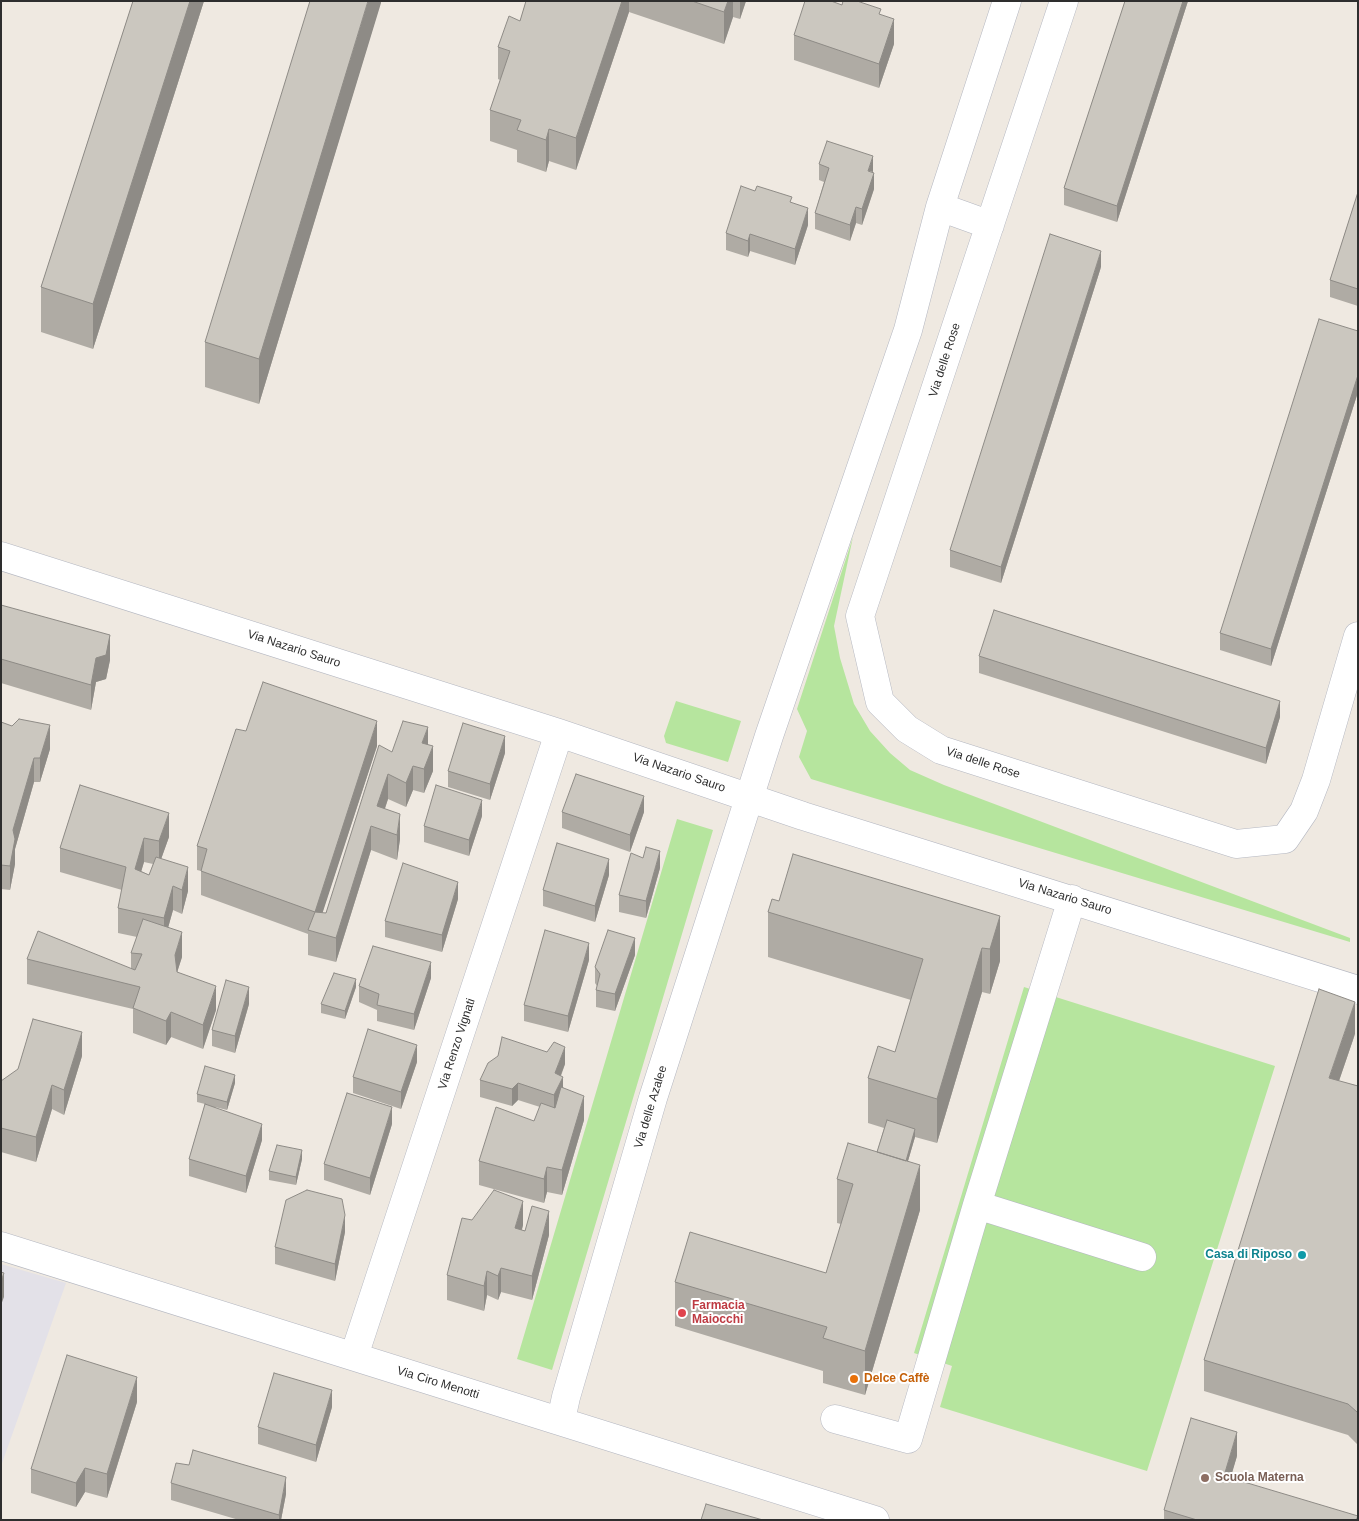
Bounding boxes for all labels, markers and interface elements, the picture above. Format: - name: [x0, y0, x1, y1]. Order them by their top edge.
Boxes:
- street label: Via delle Rose: [926, 321, 964, 399]
- street label: Via Nazario Sauro: [246, 627, 342, 671]
- street label: Via delle Rose: [944, 744, 1022, 782]
- street label: Via Nazario Sauro: [631, 750, 727, 796]
- street label: Via Nazario Sauro: [1016, 876, 1114, 918]
- street label: Via Renzo Vignati: [435, 997, 479, 1091]
- street label: Via delle Azalee: [632, 1064, 670, 1150]
- place label: Casa di Riposo: [1205, 1248, 1292, 1262]
- marker: Casa di Riposo: [1296, 1249, 1308, 1261]
- place label: Farmacia Maiocchi: [692, 1299, 745, 1327]
- marker: Farmacia Maiocchi: [676, 1307, 688, 1319]
- street label: Via Ciro Menotti: [395, 1364, 481, 1402]
- place label: Delce Caffè: [864, 1372, 929, 1386]
- marker: Delce Caffè: [848, 1373, 860, 1385]
- place label: Scuola Materna: [1215, 1471, 1304, 1485]
- marker: Scuola Materna: [1199, 1472, 1211, 1484]

